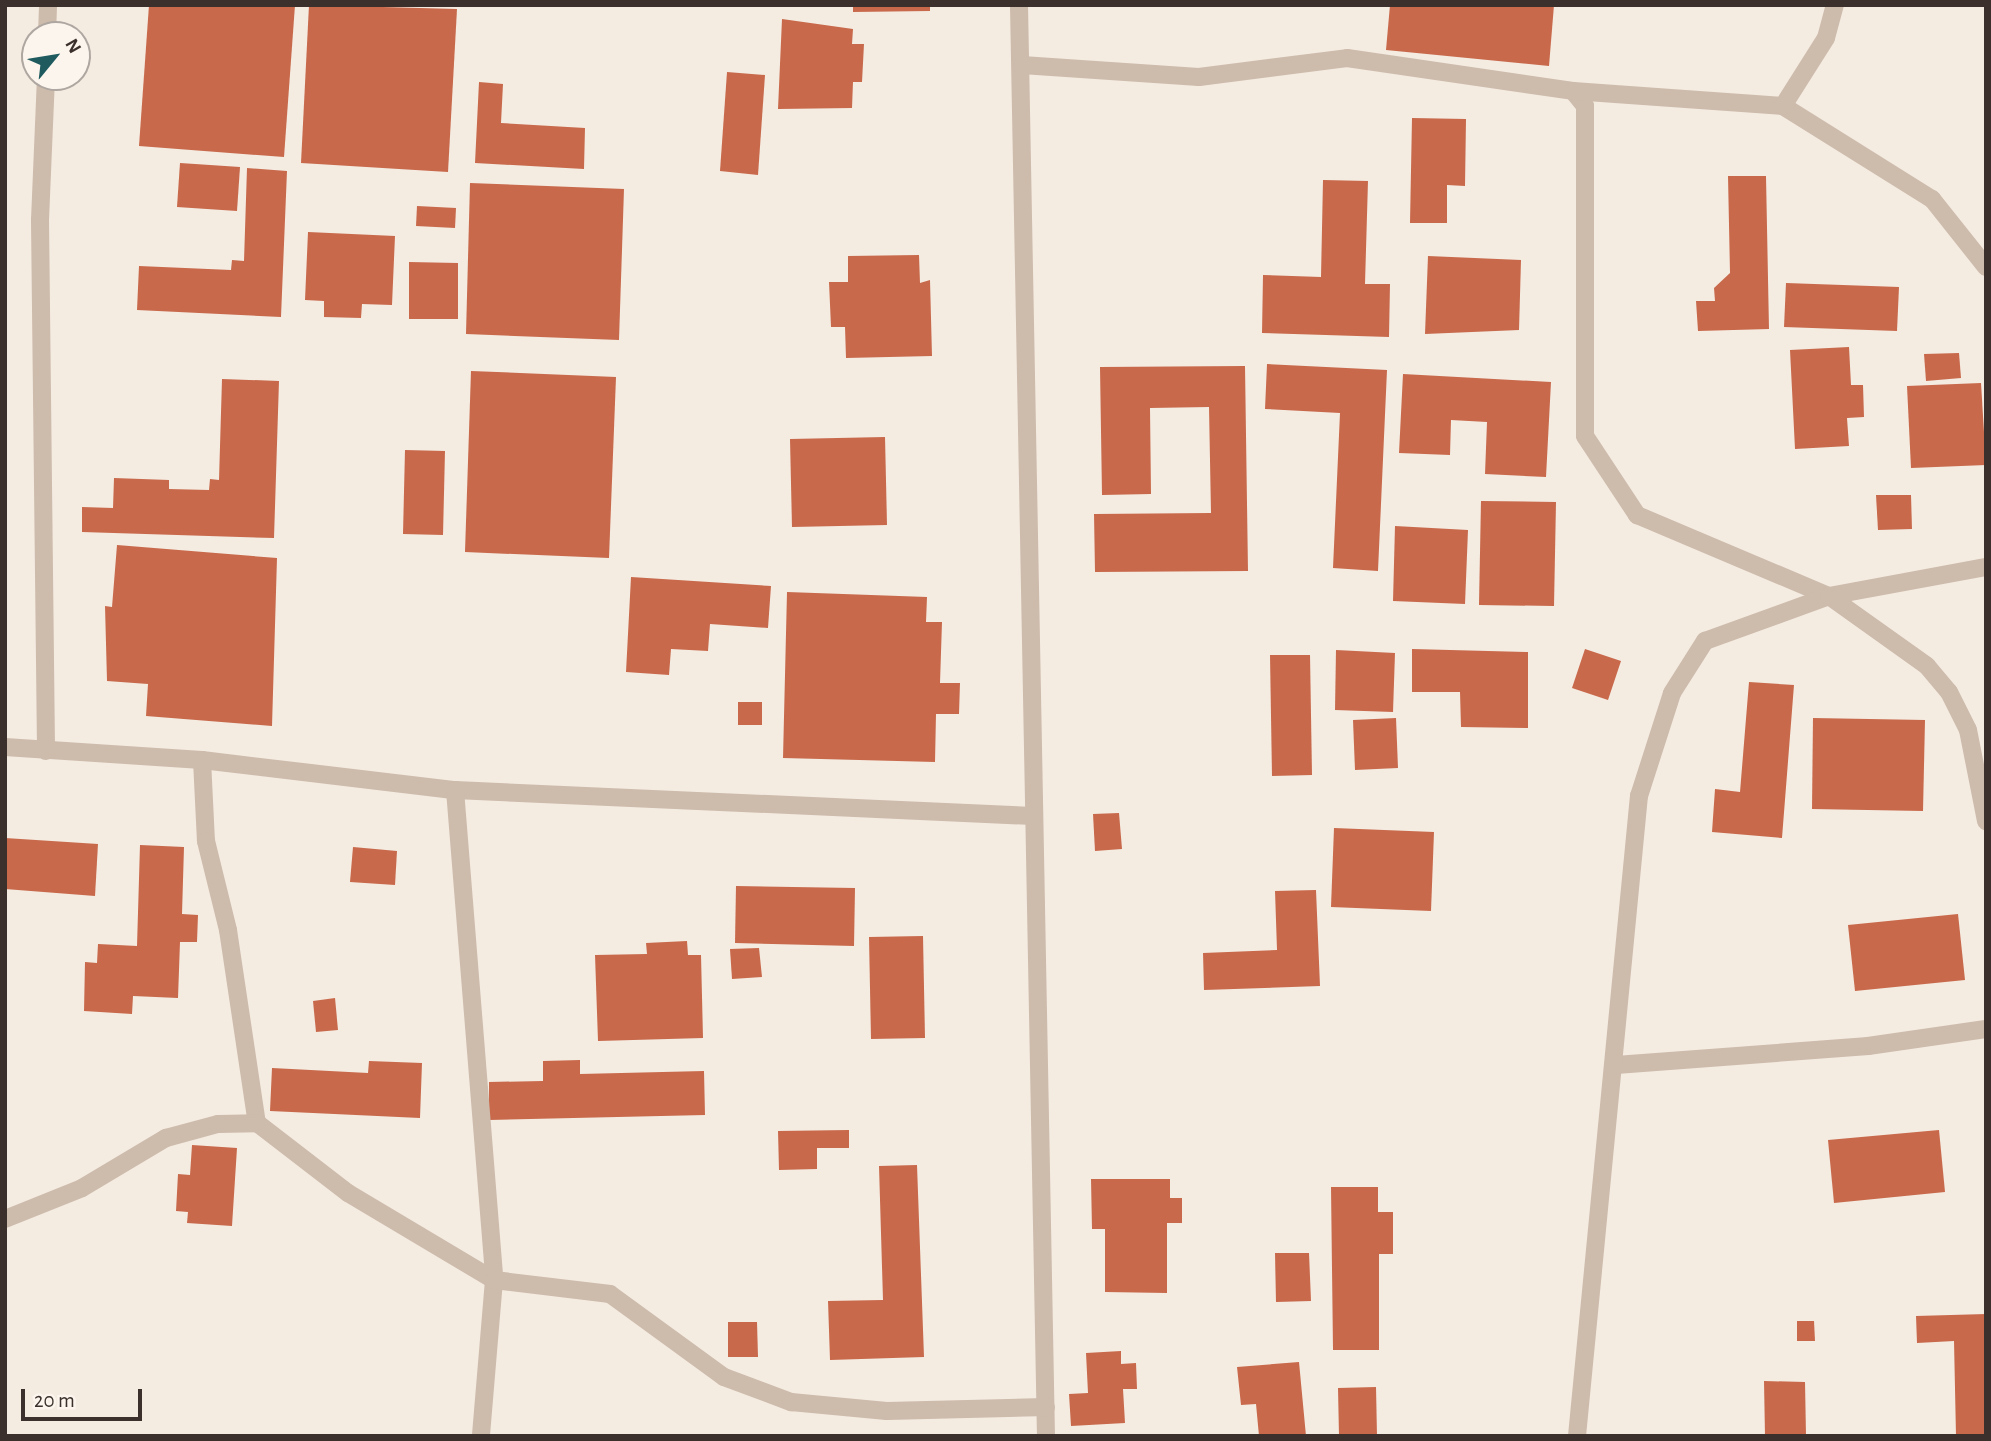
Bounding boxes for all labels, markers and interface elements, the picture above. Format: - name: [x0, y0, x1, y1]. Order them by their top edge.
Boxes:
- north arrow: [21, 21, 91, 91]
- text: N: [61, 36, 84, 57]
- scale bar: [24, 1374, 145, 1418]
- text: 20 m: [34, 1390, 75, 1411]

